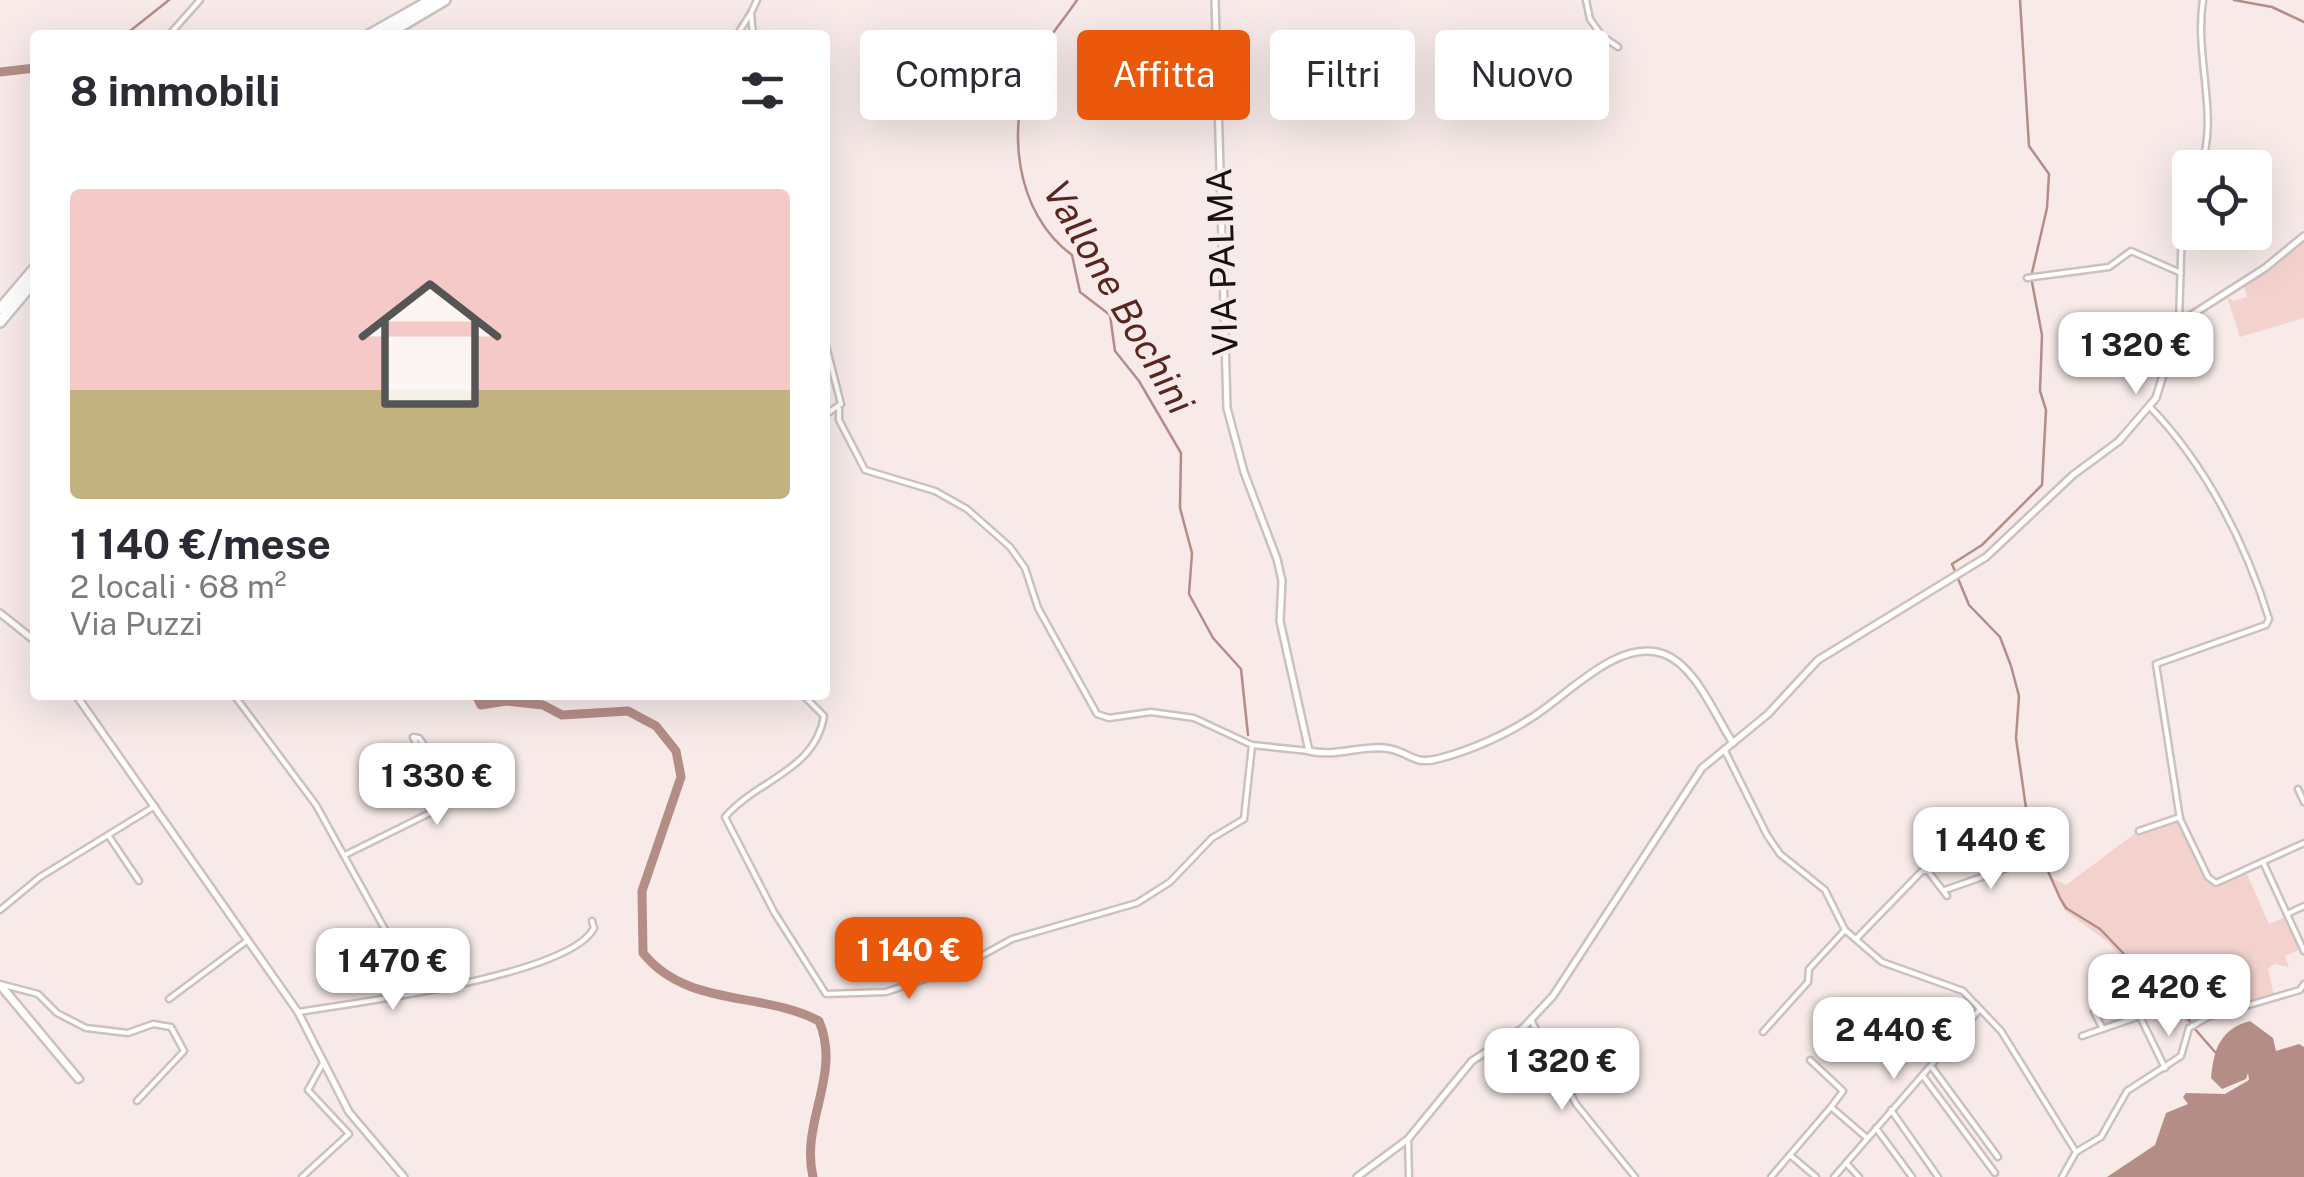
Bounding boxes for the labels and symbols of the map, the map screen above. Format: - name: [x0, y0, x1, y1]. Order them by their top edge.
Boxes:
- street label: VIA PALMA: [1198, 167, 1246, 357]
- water label: Vallone Bochini: [1034, 172, 1204, 422]
- pin: 1 320 €: [2044, 312, 2228, 397]
- pin: 1 330 €: [345, 743, 529, 828]
- pin: 1 440 €: [1899, 807, 2083, 892]
- pin: 1 140 €: [817, 917, 1001, 1002]
- pin: 1 470 €: [301, 928, 485, 1013]
- pin: 2 420 €: [2077, 954, 2261, 1039]
- pin: 2 440 €: [1802, 997, 1986, 1082]
- pin: 1 320 €: [1470, 1028, 1654, 1113]

